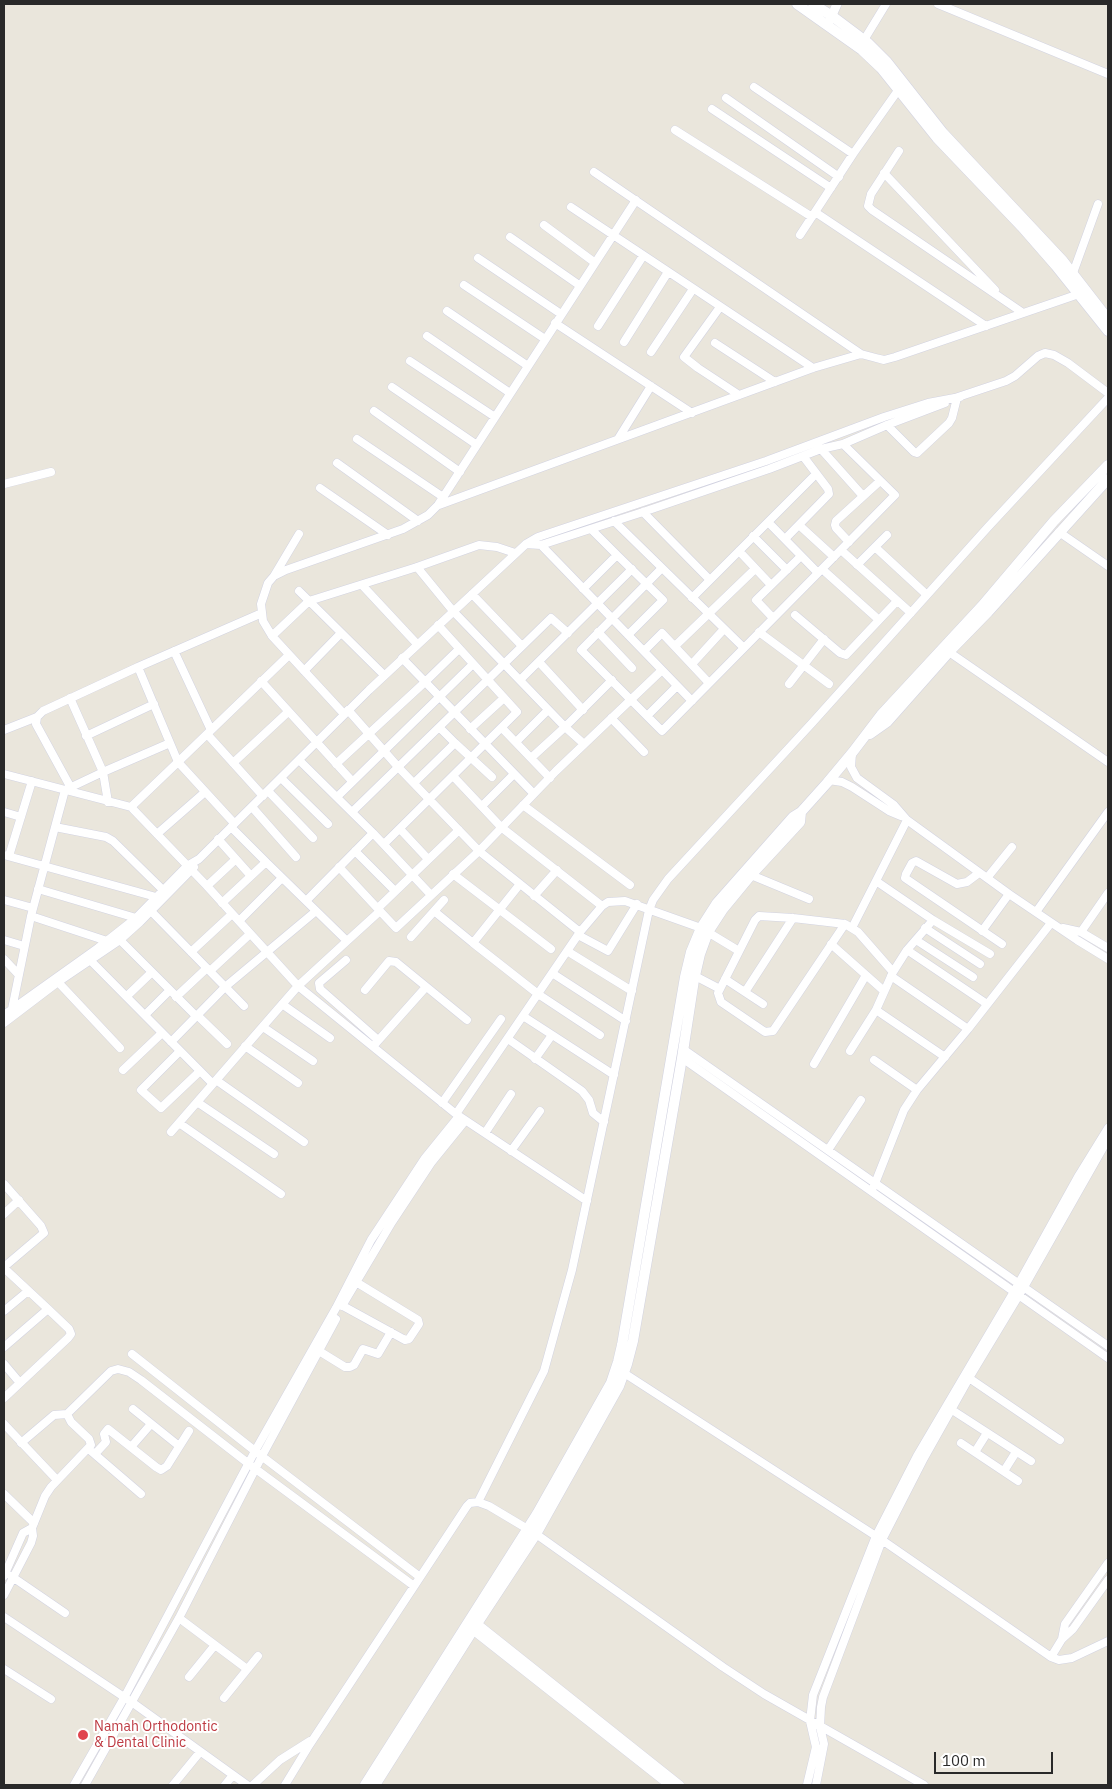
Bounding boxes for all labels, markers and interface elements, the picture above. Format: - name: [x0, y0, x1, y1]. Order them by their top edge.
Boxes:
- place label: Namah Orthodontic & Dental Clinic: [94, 1719, 218, 1751]
- marker: Namah Orthodontic & Dental Clinic: [76, 1728, 90, 1742]
- scale bar: [937, 1742, 1056, 1774]
- text: 100 m: [942, 1751, 986, 1770]

